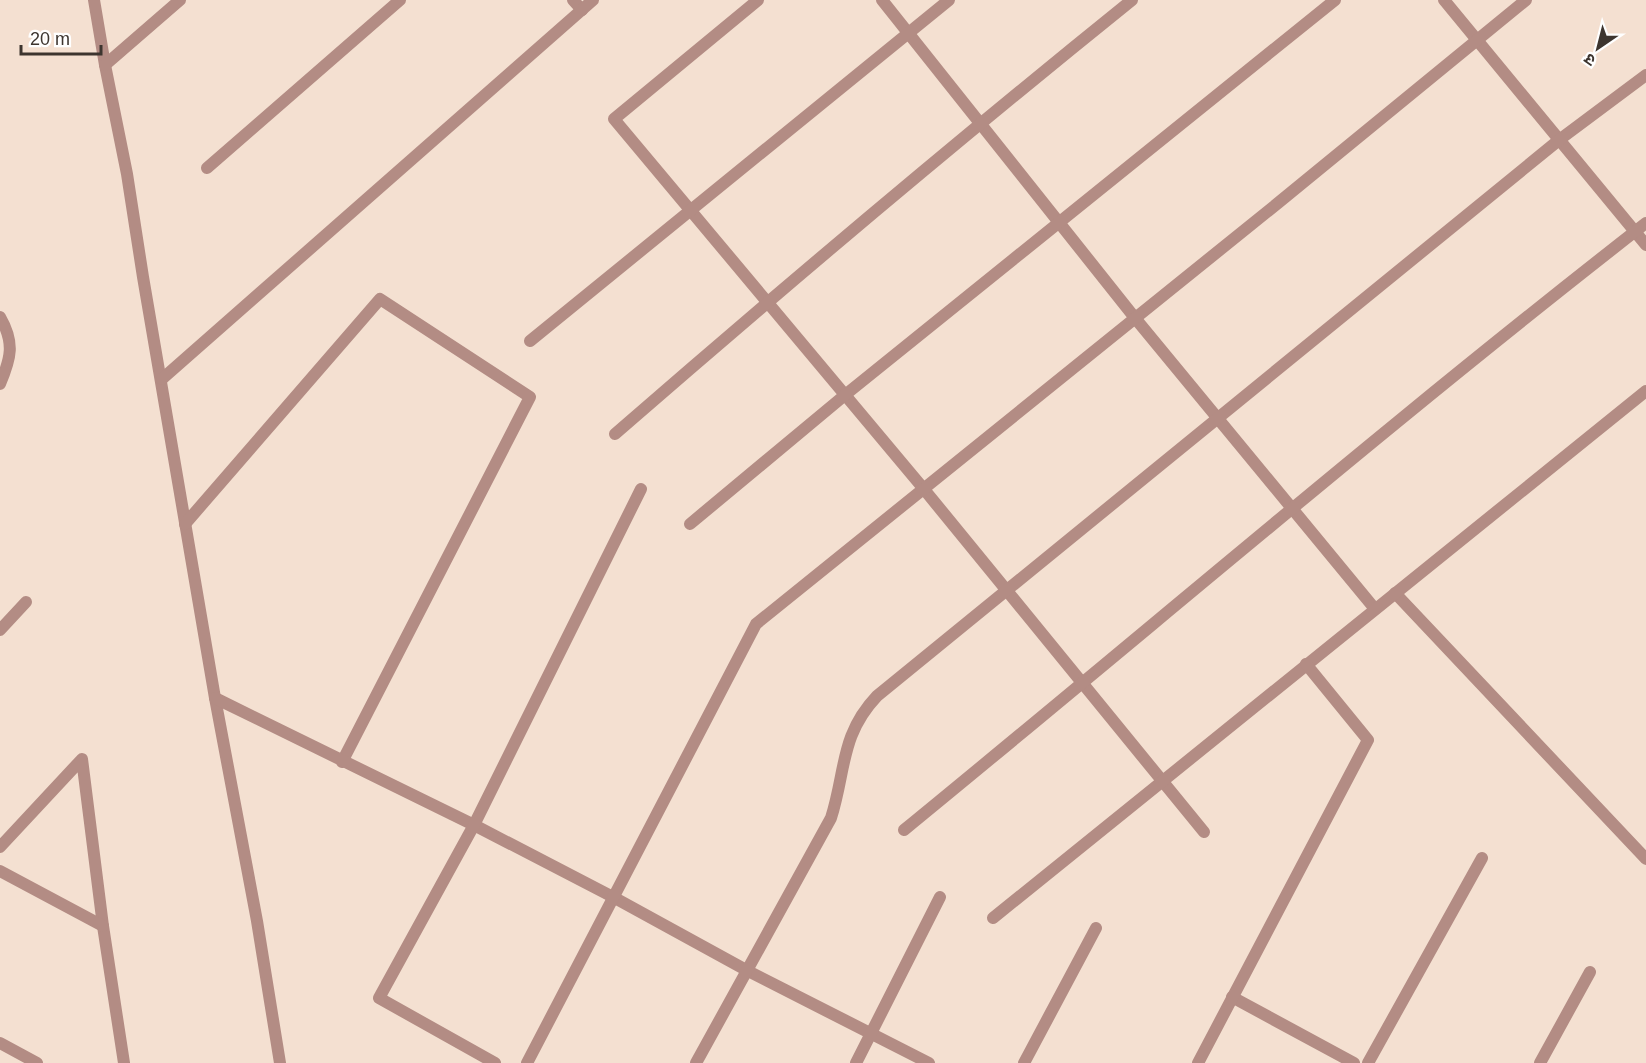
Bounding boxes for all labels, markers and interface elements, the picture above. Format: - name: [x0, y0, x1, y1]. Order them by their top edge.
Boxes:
- scale bar: [21, 18, 100, 56]
- north arrow: [1568, 18, 1628, 78]
- text: 20 m: [30, 29, 70, 49]
- text: उ: [1580, 50, 1598, 70]

